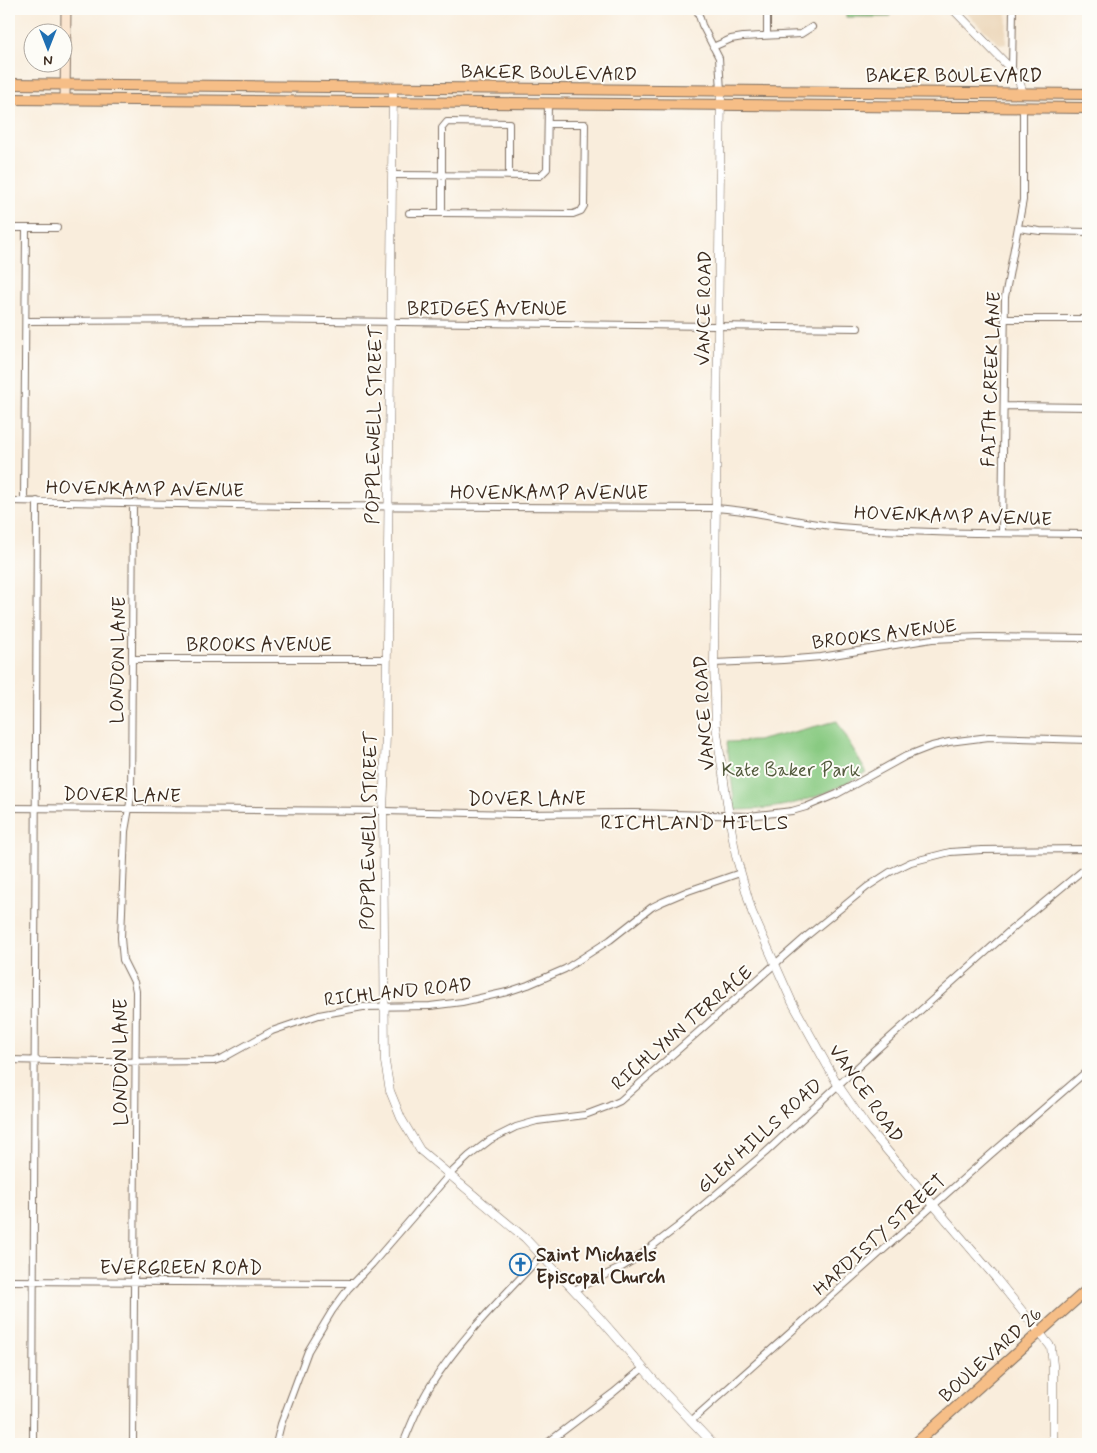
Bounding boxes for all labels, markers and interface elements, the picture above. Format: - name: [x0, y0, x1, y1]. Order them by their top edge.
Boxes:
- north arrow: [22, 22, 72, 72]
- text: N: [43, 51, 53, 69]
- street label: BAKER BOULEVARD: [460, 59, 638, 88]
- street label: BAKER BOULEVARD: [866, 64, 1042, 89]
- street label: VANCE ROAD: [691, 250, 718, 366]
- street label: FAITH CREEK LANE: [976, 291, 1007, 467]
- street label: BRIDGES AVENUE: [407, 297, 567, 322]
- street label: POPPLEWELL STREET: [360, 324, 389, 525]
- street label: HOVENKAMP AVENUE: [46, 475, 244, 504]
- street label: HOVENKAMP AVENUE: [450, 481, 648, 506]
- street label: HOVENKAMP AVENUE: [854, 501, 1052, 532]
- street label: LONDON LANE: [105, 596, 132, 724]
- street label: BROOKS AVENUE: [810, 613, 958, 656]
- street label: BROOKS AVENUE: [186, 633, 332, 658]
- street label: VANCE ROAD: [688, 655, 721, 771]
- street label: POPPLEWELL STREET: [355, 730, 384, 931]
- park label: Kate Baker Park: [722, 758, 861, 783]
- street label: DOVER LANE: [63, 782, 181, 809]
- street label: DOVER LANE: [468, 787, 586, 812]
- district label: RICHLAND HILLS: [600, 809, 790, 837]
- street label: RICHLYNN TERRACE: [606, 960, 758, 1096]
- street label: RICHLAND ROAD: [323, 972, 473, 1013]
- street label: LONDON LANE: [109, 998, 134, 1126]
- street label: VANCE ROAD: [822, 1040, 909, 1148]
- street label: GLEN HILLS ROAD: [692, 1073, 828, 1199]
- street label: HARDISTY STREET: [808, 1169, 952, 1301]
- place label: Saint Michaels Episcopal Church: [536, 1243, 666, 1290]
- church icon: Saint Michaels Episcopal Church: [508, 1253, 532, 1277]
- street label: EVERGREEN ROAD: [100, 1256, 262, 1281]
- street label: BOULEVARD 26: [934, 1302, 1048, 1408]

